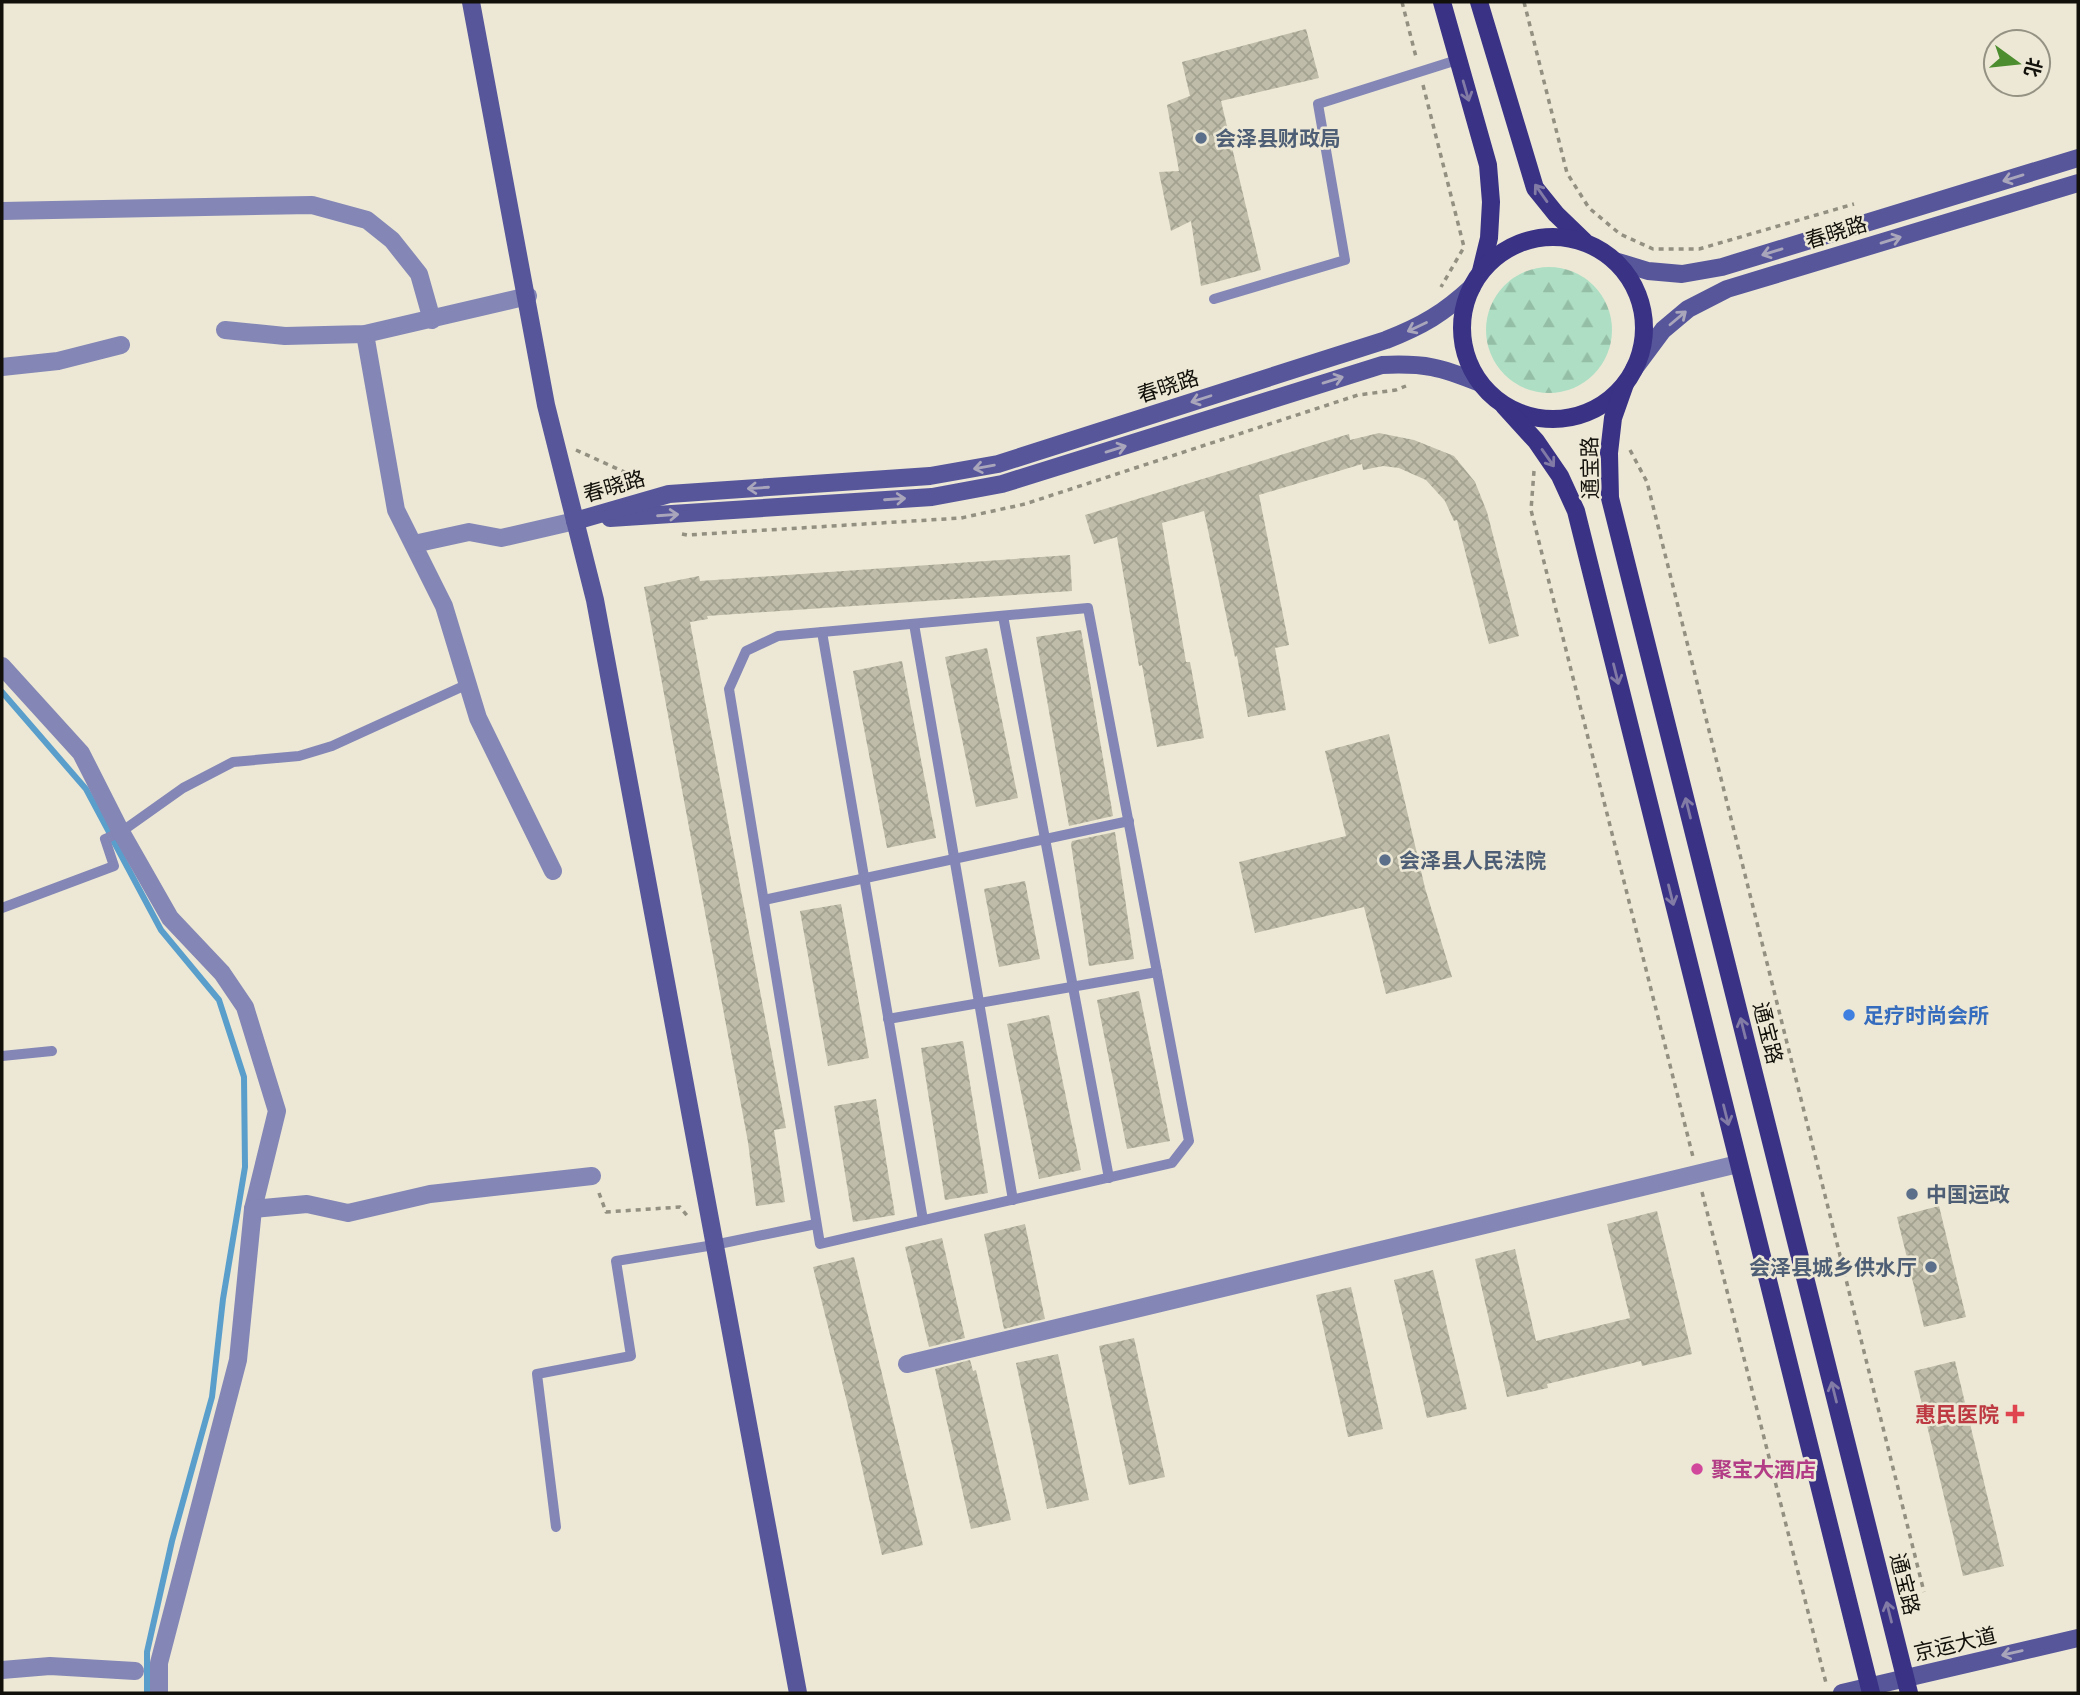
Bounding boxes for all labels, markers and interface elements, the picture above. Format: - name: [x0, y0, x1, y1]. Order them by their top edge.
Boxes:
- north arrow: [1982, 28, 2052, 98]
- text: 北: [2019, 55, 2047, 79]
- one-way arrow: [1461, 80, 1474, 102]
- place label: 会泽县财政局: [1215, 126, 1341, 151]
- marker: 会泽县财政局: [1193, 130, 1209, 146]
- one-way arrow: [2002, 172, 2024, 185]
- one-way arrow: [1534, 184, 1548, 203]
- street label: 春晓路: [1802, 211, 1870, 253]
- one-way arrow: [1879, 232, 1901, 245]
- one-way arrow: [1761, 246, 1783, 259]
- one-way arrow: [1669, 310, 1687, 326]
- one-way arrow: [1407, 321, 1428, 334]
- street label: 春晓路: [1134, 364, 1202, 408]
- one-way arrow: [1321, 373, 1343, 386]
- one-way arrow: [1191, 394, 1213, 406]
- street label: 通宝路: [1577, 436, 1603, 500]
- one-way arrow: [1104, 441, 1126, 454]
- one-way arrow: [1541, 448, 1555, 468]
- one-way arrow: [973, 460, 996, 474]
- street label: 春晓路: [580, 465, 648, 507]
- one-way arrow: [747, 482, 770, 495]
- one-way arrow: [883, 493, 906, 506]
- one-way arrow: [656, 508, 679, 521]
- one-way arrow: [1610, 662, 1623, 685]
- one-way arrow: [1681, 797, 1694, 820]
- place label: 会泽县人民法院: [1399, 848, 1546, 873]
- marker: 会泽县人民法院: [1377, 852, 1393, 868]
- one-way arrow: [1665, 883, 1678, 906]
- street label: 通宝路: [1748, 999, 1788, 1067]
- place label: 足疗时尚会所: [1863, 1003, 1989, 1028]
- marker: 足疗时尚会所: [1841, 1007, 1857, 1023]
- one-way arrow: [1736, 1017, 1749, 1040]
- one-way arrow: [1720, 1103, 1733, 1126]
- place label: 中国运政: [1926, 1182, 2010, 1207]
- marker: 中国运政: [1904, 1186, 1920, 1202]
- place label: 会泽县城乡供水厅: [1749, 1255, 1917, 1280]
- marker: 会泽县城乡供水厅: [1923, 1259, 1939, 1275]
- one-way arrow: [1827, 1381, 1840, 1404]
- place label: 惠民医院: [1915, 1402, 1999, 1427]
- marker: 惠民医院: [2005, 1404, 2025, 1424]
- place label: 聚宝大酒店: [1711, 1457, 1816, 1482]
- marker: 聚宝大酒店: [1689, 1461, 1705, 1477]
- street label: 通宝路: [1885, 1550, 1925, 1618]
- one-way arrow: [1882, 1602, 1895, 1624]
- street label: 京运大道: [1911, 1622, 1999, 1666]
- one-way arrow: [2001, 1647, 2024, 1661]

